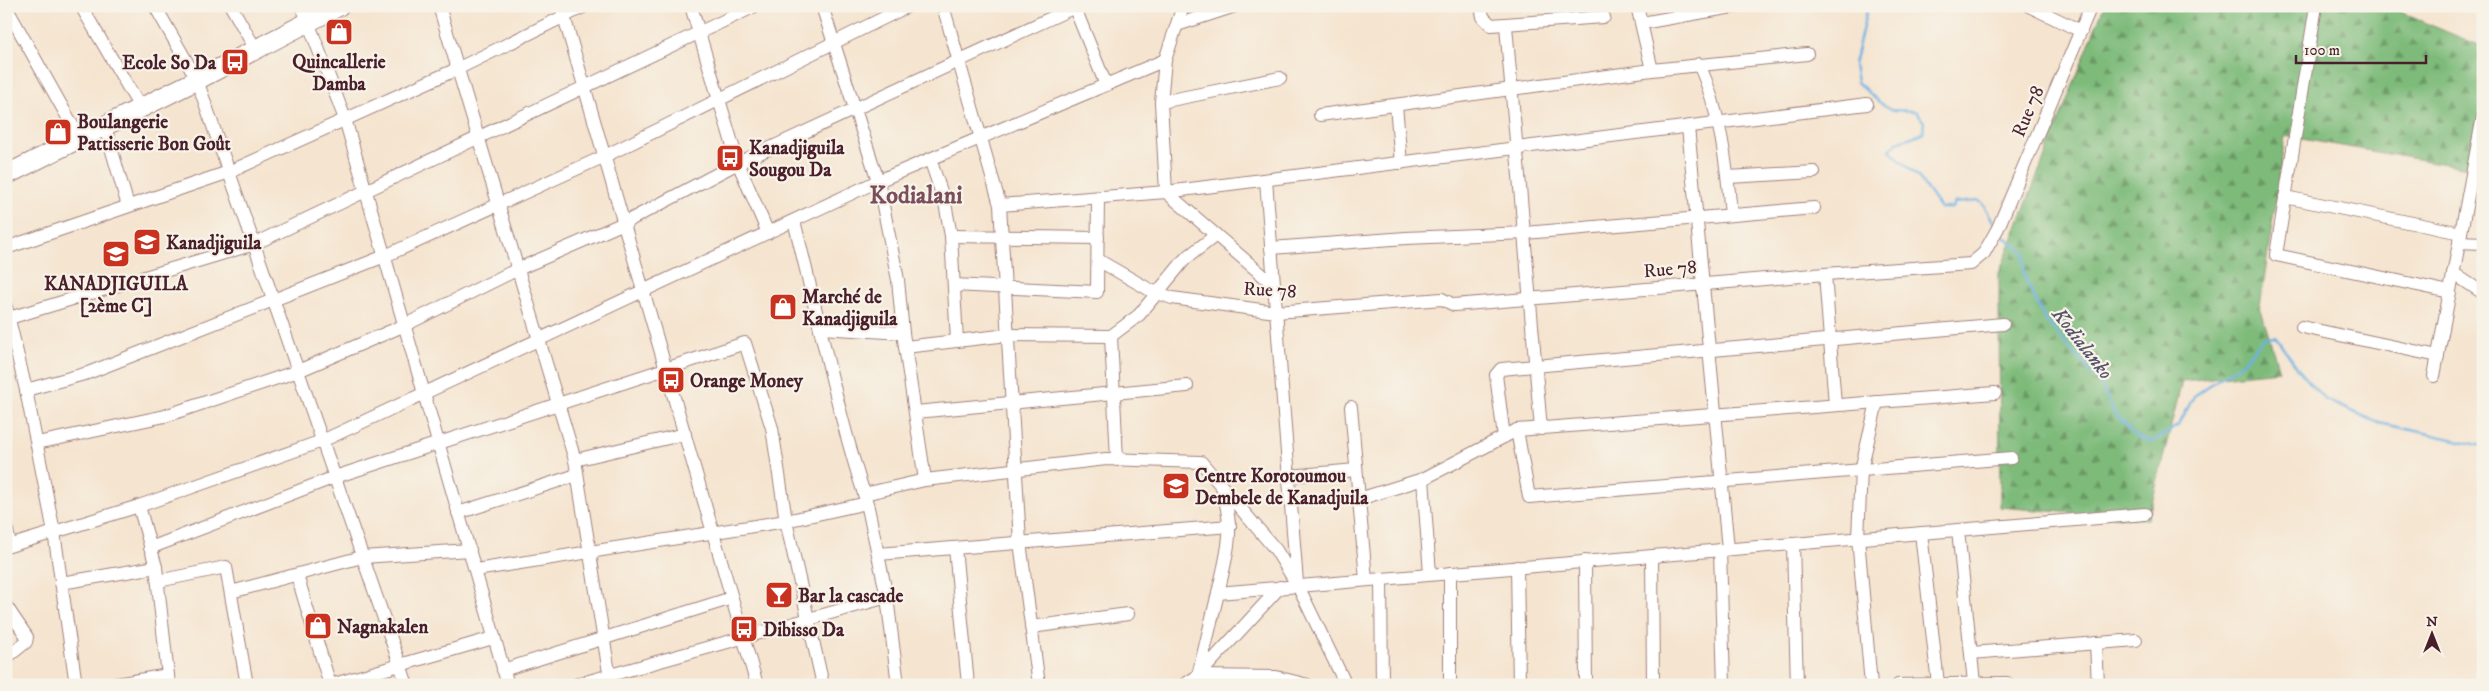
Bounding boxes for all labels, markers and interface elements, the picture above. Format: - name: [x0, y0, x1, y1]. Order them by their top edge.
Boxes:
- shop icon: Quincallerie Damba: [324, 17, 354, 47]
- scale bar: [2296, 32, 2426, 64]
- text: 100 m: [2304, 41, 2340, 60]
- bus stop icon: Ecole So Da: [220, 47, 250, 77]
- place label: Quincallerie Damba: [292, 51, 386, 96]
- place label: Ecole So Da: [122, 52, 217, 75]
- street label: Rue 78: [2007, 83, 2049, 141]
- place label: Boulangerie Pattisserie Bon Goût: [77, 111, 232, 156]
- shop icon: Boulangerie Pattisserie Bon Goût: [43, 117, 73, 147]
- place label: Kanadjiguila Sougou Da: [749, 137, 845, 182]
- bus stop icon: Kanadjiguila Sougou Da: [715, 143, 745, 173]
- district label: Kodialani: [870, 181, 962, 211]
- school or university icon: Kanadjiguila: [132, 227, 162, 257]
- place label: Kanadjiguila: [166, 232, 262, 256]
- school or university icon: KANADJIGUILA [2ème C]: [101, 239, 131, 269]
- street label: Rue 78: [1643, 256, 1698, 283]
- place label: KANADJIGUILA [2ème C]: [44, 273, 189, 318]
- street label: Rue 78: [1243, 278, 1297, 303]
- place label: Marché de Kanadjiguila: [802, 286, 898, 332]
- shop icon: Marché de Kanadjiguila: [768, 292, 798, 322]
- water label: Kodialanko: [2045, 302, 2118, 385]
- bus stop icon: Orange Money: [656, 365, 686, 395]
- place label: Orange Money: [690, 370, 804, 393]
- place label: Centre Korotoumou Dembele de Kanadjuila: [1195, 465, 1369, 511]
- school or university icon: Centre Korotoumou Dembele de Kanadjuila: [1161, 471, 1191, 501]
- bar icon: Bar la cascade: [764, 580, 794, 610]
- place label: Bar la cascade: [798, 585, 903, 608]
- north arrow: [2406, 608, 2456, 658]
- shop icon: Nagnakalen: [303, 611, 333, 641]
- text: N: [2426, 613, 2438, 631]
- bus stop icon: Dibisso Da: [729, 614, 759, 644]
- place label: Nagnakalen: [337, 616, 429, 639]
- place label: Dibisso Da: [763, 619, 845, 642]

